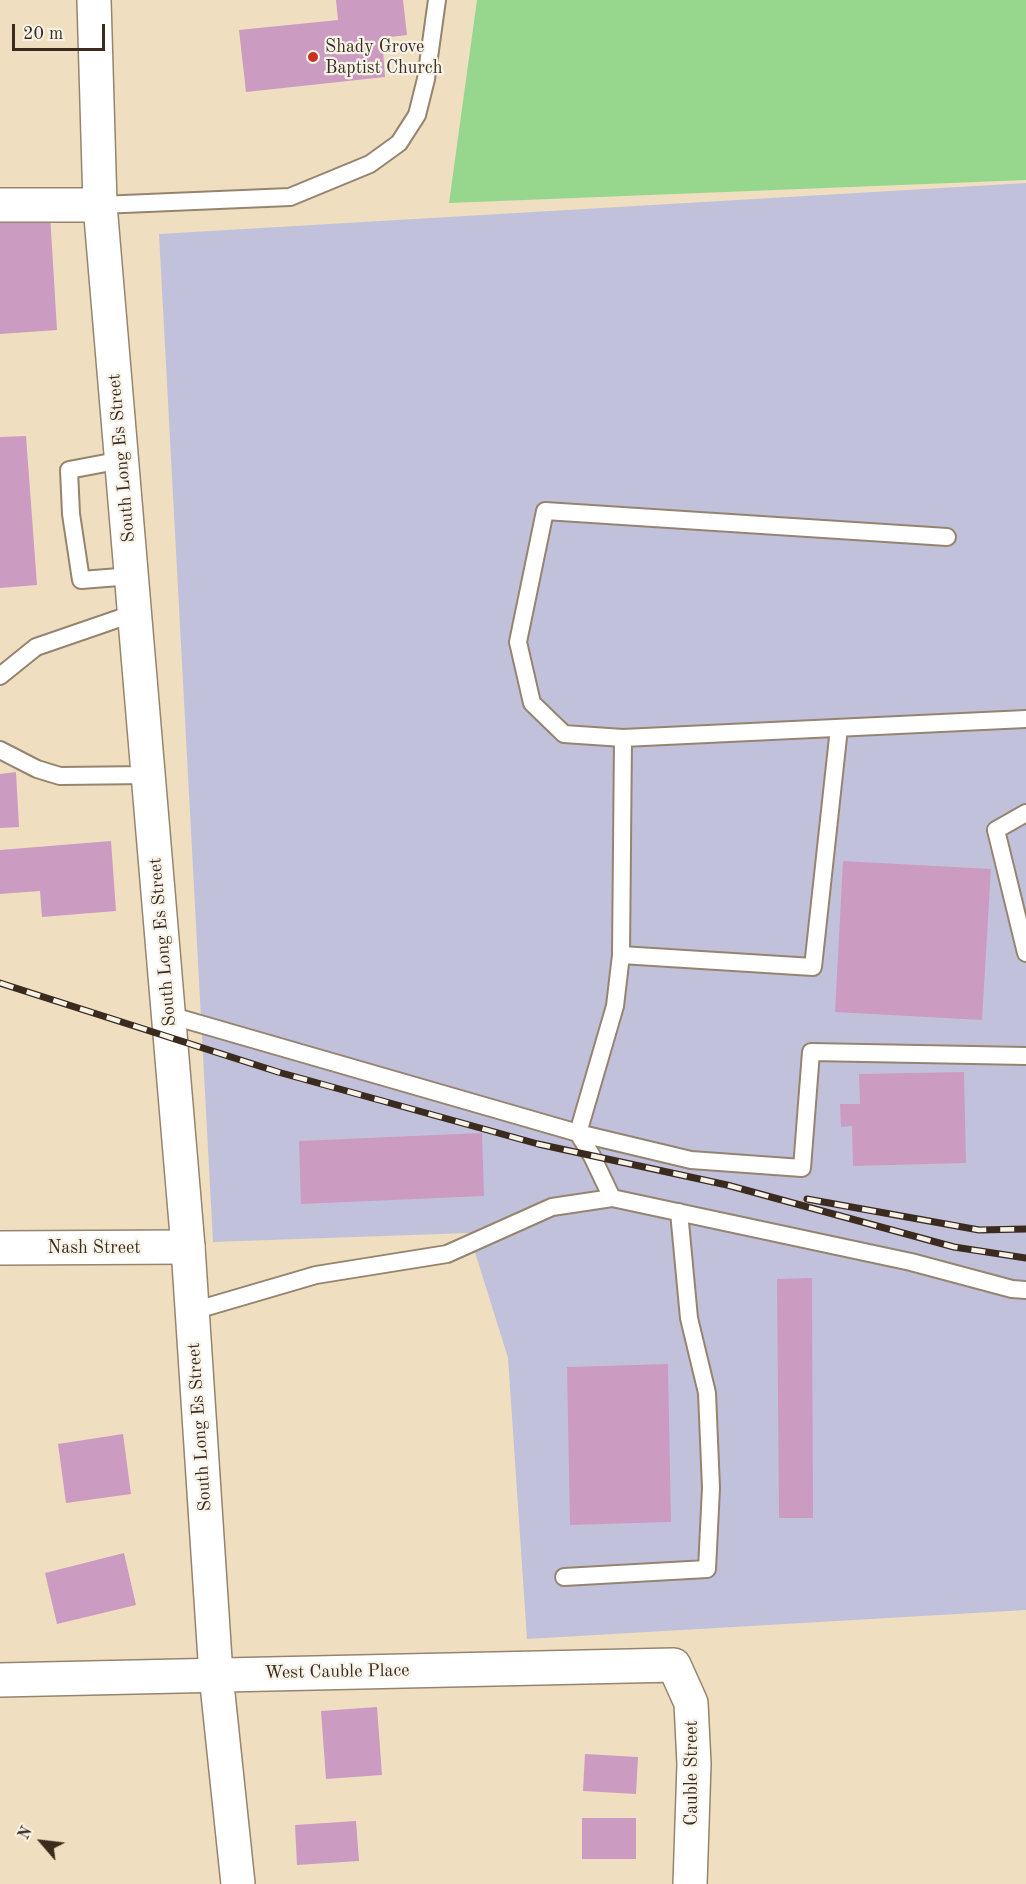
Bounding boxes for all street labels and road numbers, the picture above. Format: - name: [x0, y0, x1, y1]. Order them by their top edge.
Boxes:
- street label: South Long Es Street: [104, 373, 140, 543]
- street label: South Long Es Street: [145, 857, 181, 1027]
- street label: Nash Street: [47, 1237, 141, 1259]
- street label: South Long Es Street: [183, 1342, 217, 1512]
- street label: West Cauble Place: [264, 1660, 410, 1684]
- street label: Cauble Street: [681, 1720, 703, 1826]

